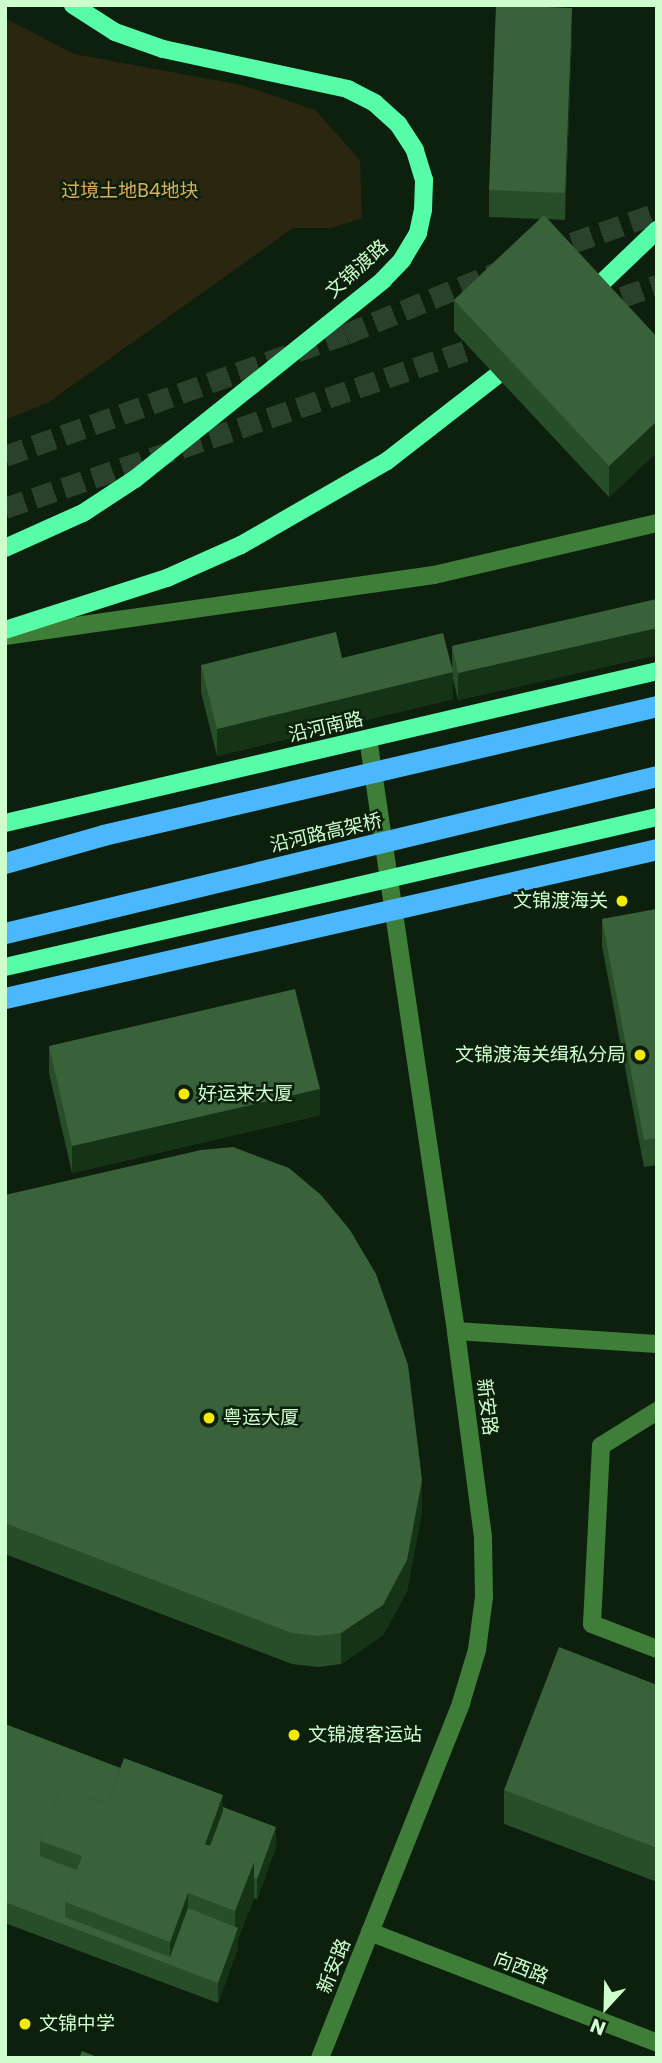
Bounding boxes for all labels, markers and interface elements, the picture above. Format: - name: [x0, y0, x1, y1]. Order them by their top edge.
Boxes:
- park label: 过境土地B4地块: [61, 180, 199, 202]
- street label: 文锦渡路: [321, 235, 393, 303]
- street label: 沿河南路: [286, 707, 366, 747]
- street label: 沿河路高架桥: [268, 809, 384, 857]
- place label: 文锦渡海关: [513, 890, 608, 912]
- marker: 文锦渡海关: [614, 893, 630, 909]
- place label: 文锦渡海关缉私分局: [455, 1044, 626, 1066]
- marker: 文锦渡海关缉私分局: [632, 1047, 648, 1063]
- place label: 好运来大厦: [198, 1083, 293, 1105]
- marker: 好运来大厦: [176, 1086, 192, 1102]
- street label: 新安路: [472, 1377, 502, 1437]
- place label: 粤运大厦: [223, 1407, 299, 1429]
- marker: 粤运大厦: [201, 1410, 217, 1426]
- place label: 文锦渡客运站: [308, 1724, 422, 1746]
- marker: 文锦渡客运站: [286, 1727, 302, 1743]
- street label: 新安路: [313, 1935, 355, 1997]
- street label: 向西路: [490, 1947, 552, 1989]
- north arrow: [571, 1972, 641, 2042]
- text: N: [586, 2012, 610, 2042]
- place label: 文锦中学: [39, 2013, 115, 2035]
- marker: 文锦中学: [17, 2016, 33, 2032]

